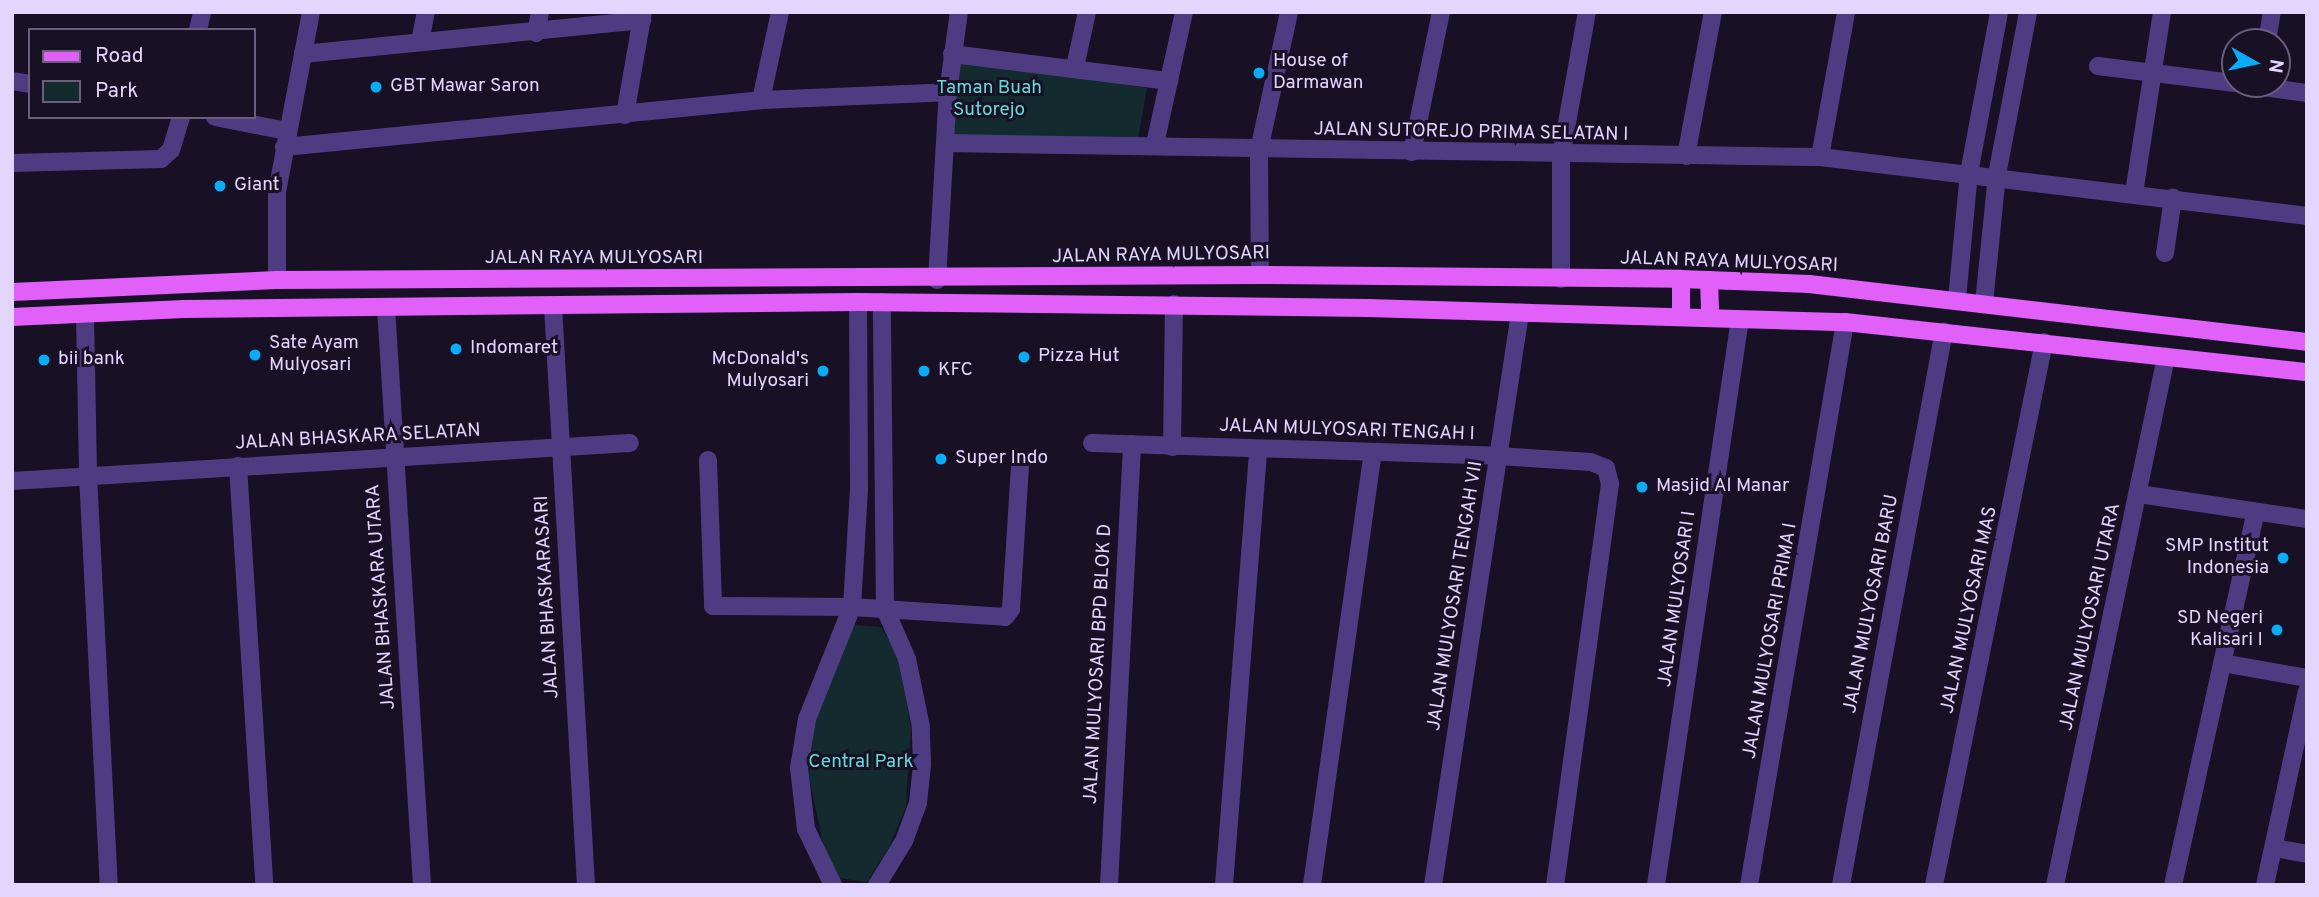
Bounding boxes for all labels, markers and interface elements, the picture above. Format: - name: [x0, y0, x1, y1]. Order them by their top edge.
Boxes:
- legend: [28, 28, 256, 119]
- north arrow: [2221, 28, 2291, 98]
- text: Road: [95, 43, 144, 70]
- place label: House of Darmawan: [1273, 51, 1363, 95]
- text: N: [2262, 57, 2288, 75]
- marker: House of Darmawan: [1251, 65, 1267, 81]
- place label: GBT Mawar Saron: [390, 76, 540, 98]
- text: Park: [95, 78, 138, 105]
- park label: Taman Buah Sutorejo: [936, 78, 1042, 122]
- marker: GBT Mawar Saron: [368, 79, 384, 95]
- street label: JALAN SUTOREJO PRIMA SELATAN I: [1313, 119, 1629, 147]
- place label: Giant: [234, 175, 280, 197]
- marker: Giant: [212, 178, 228, 194]
- street label: JALAN RAYA MULYOSARI: [1051, 243, 1271, 269]
- street label: JALAN RAYA MULYOSARI: [484, 248, 704, 270]
- street label: JALAN RAYA MULYOSARI: [1619, 248, 1839, 278]
- place label: Sate Ayam Mulyosari: [269, 333, 360, 377]
- place label: Indomaret: [470, 338, 558, 360]
- marker: Indomaret: [448, 341, 464, 357]
- place label: Pizza Hut: [1038, 346, 1120, 368]
- marker: Sate Ayam Mulyosari: [247, 347, 263, 363]
- place label: bii bank: [58, 349, 125, 371]
- place label: McDonald's Mulyosari: [711, 349, 809, 393]
- marker: Pizza Hut: [1016, 349, 1032, 365]
- marker: bii bank: [36, 352, 52, 368]
- place label: KFC: [938, 360, 973, 382]
- marker: McDonald's Mulyosari: [815, 363, 831, 379]
- marker: KFC: [916, 363, 932, 379]
- street label: JALAN MULYOSARI TENGAH I: [1218, 415, 1476, 447]
- street label: JALAN BHASKARA SELATAN: [234, 420, 482, 456]
- place label: Super Indo: [955, 448, 1048, 470]
- marker: Super Indo: [933, 451, 949, 467]
- street label: JALAN MULYOSARI TENGAH VII: [1423, 459, 1489, 733]
- place label: Masjid Al Manar: [1656, 476, 1790, 498]
- marker: Masjid Al Manar: [1634, 479, 1650, 495]
- street label: JALAN BHASKARA UTARA: [363, 483, 401, 711]
- street label: JALAN MULYOSARI BARU: [1840, 493, 1904, 715]
- street label: JALAN BHASKARASARI: [531, 495, 565, 699]
- street label: JALAN MULYOSARI UTARA: [2056, 501, 2126, 733]
- street label: JALAN MULYOSARI MAS: [1937, 504, 2003, 716]
- street label: JALAN MULYOSARI I: [1654, 509, 1702, 689]
- street label: JALAN MULYOSARI PRIMA I: [1739, 521, 1803, 761]
- street label: JALAN MULYOSARI BPD BLOK D: [1080, 523, 1118, 805]
- place label: SMP Institut Indonesia: [2165, 536, 2269, 580]
- marker: SMP Institut Indonesia: [2275, 550, 2291, 566]
- place label: SD Negeri Kalisari I: [2177, 608, 2263, 652]
- marker: SD Negeri Kalisari I: [2269, 622, 2285, 638]
- park label: Central Park: [808, 752, 914, 774]

